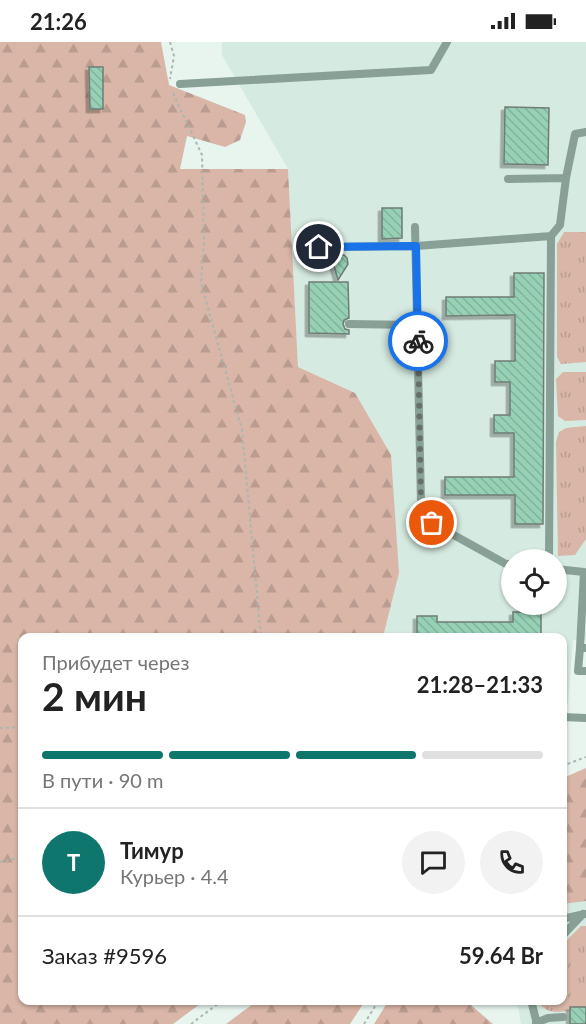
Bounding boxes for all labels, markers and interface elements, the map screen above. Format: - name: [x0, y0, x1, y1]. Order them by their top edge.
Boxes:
- text: 21:26: [30, 8, 87, 35]
- pin: [293, 221, 344, 272]
- icon: home: [302, 230, 335, 263]
- courier: [388, 311, 448, 371]
- icon: bike: [402, 325, 435, 358]
- pin: [406, 497, 457, 548]
- icon: bag: [415, 506, 448, 539]
- map controls: [501, 549, 567, 615]
- button: locate: [501, 549, 567, 615]
- text: Прибудет через: [42, 650, 189, 674]
- text: 21:28–21:33: [417, 671, 543, 698]
- text: 2 мин: [42, 673, 147, 719]
- text: В пути · 90 m: [42, 768, 163, 792]
- button: chat: [402, 831, 465, 894]
- button: phone: [480, 831, 543, 894]
- text: Тимур: [120, 837, 184, 864]
- text: Т: [67, 849, 80, 876]
- text: Курьер · 4.4: [120, 864, 229, 888]
- text: Заказ #9596: [42, 942, 167, 969]
- text: 59.64 Br: [459, 942, 543, 969]

